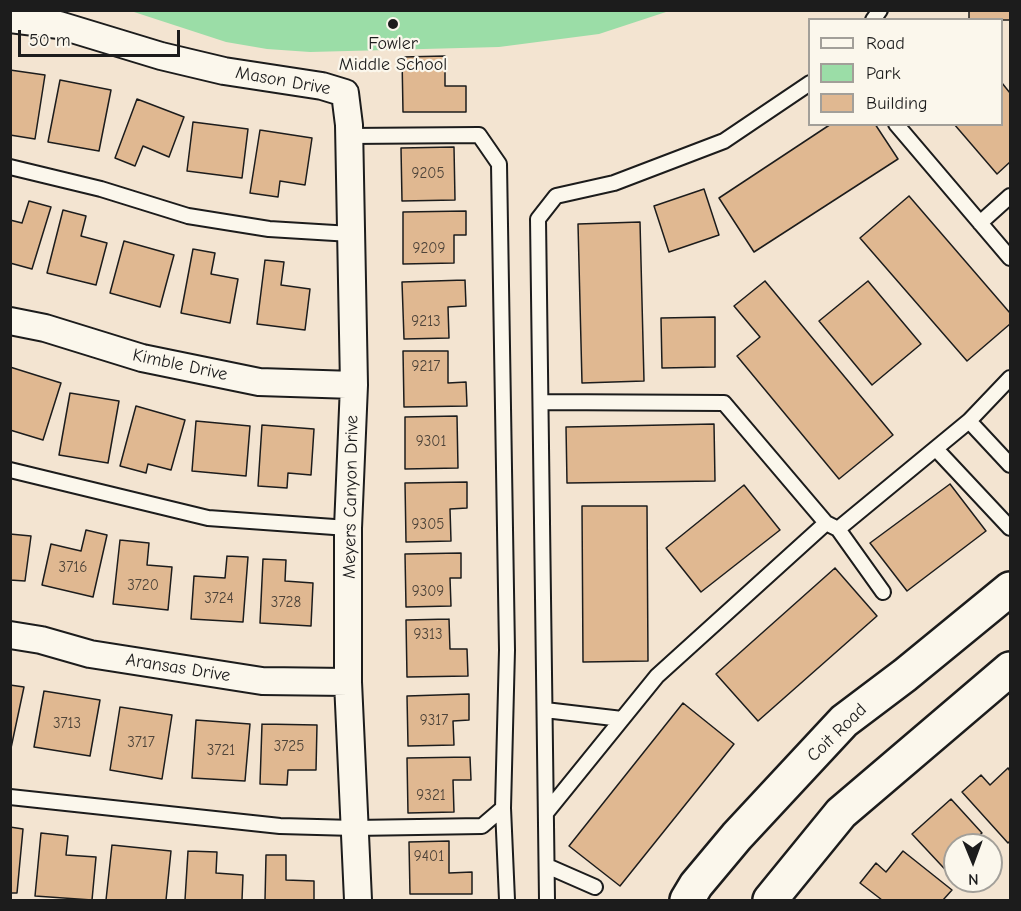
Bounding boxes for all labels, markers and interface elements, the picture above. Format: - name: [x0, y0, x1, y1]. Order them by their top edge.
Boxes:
- marker: Fowler Middle School: [386, 17, 400, 31]
- scale bar: [21, 18, 183, 56]
- legend: [808, 18, 1003, 126]
- text: 50 m: [29, 30, 71, 51]
- place label: Fowler Middle School: [339, 33, 447, 76]
- text: Road: [866, 33, 905, 54]
- street label: Mason Drive: [234, 62, 332, 100]
- text: Park: [866, 63, 900, 84]
- text: Building: [866, 93, 928, 114]
- house number: 9205: [411, 165, 445, 183]
- house number: 9209: [413, 240, 445, 258]
- house number: 9213: [411, 313, 441, 331]
- street label: Kimble Drive: [131, 344, 229, 386]
- house number: 9217: [412, 358, 440, 376]
- street label: Meyers Canyon Drive: [339, 415, 363, 579]
- house number: 9301: [416, 433, 446, 451]
- house number: 9305: [412, 516, 444, 534]
- house number: 3716: [59, 559, 87, 577]
- house number: 3720: [127, 577, 159, 595]
- house number: 9309: [412, 583, 444, 601]
- house number: 3724: [204, 590, 234, 608]
- house number: 3728: [271, 594, 301, 612]
- house number: 9313: [413, 626, 443, 644]
- street label: Aransas Drive: [124, 649, 232, 687]
- street label: Coit Road: [803, 699, 871, 767]
- house number: 9317: [420, 712, 448, 730]
- house number: 3713: [53, 715, 81, 733]
- house number: 3717: [127, 734, 155, 752]
- house number: 3725: [274, 738, 304, 756]
- house number: 3721: [207, 742, 235, 760]
- house number: 9321: [416, 787, 446, 805]
- north arrow: [943, 833, 1003, 893]
- house number: 9401: [414, 848, 444, 866]
- text: N: [968, 870, 979, 888]

